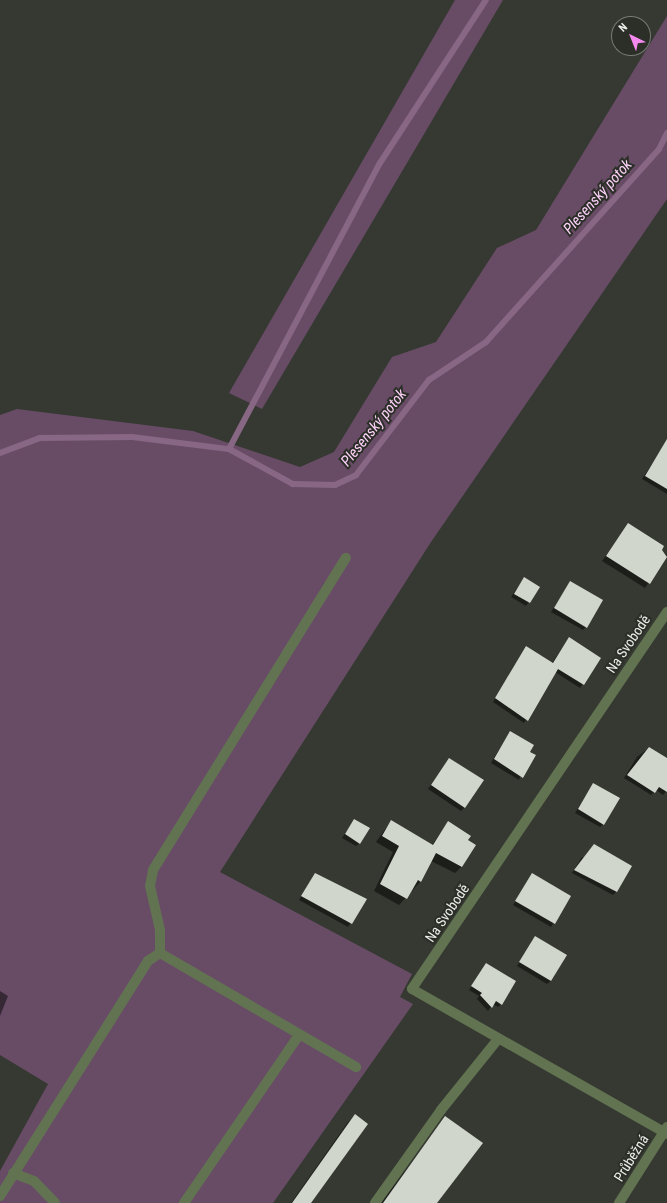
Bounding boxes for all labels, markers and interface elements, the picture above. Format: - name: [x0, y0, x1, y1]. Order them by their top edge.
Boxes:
- north arrow: [611, 16, 651, 56]
- text: N: [616, 21, 630, 35]
- water label: Plesenský potok: [560, 156, 636, 238]
- water label: Plesenský potok: [337, 386, 411, 470]
- street label: Na Svobodě: [603, 612, 653, 676]
- street label: Na Svobodě: [422, 881, 472, 945]
- street label: Průběžná: [610, 1132, 652, 1184]

